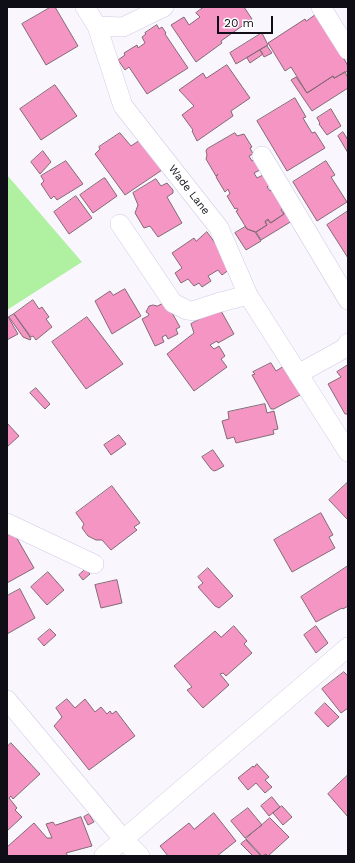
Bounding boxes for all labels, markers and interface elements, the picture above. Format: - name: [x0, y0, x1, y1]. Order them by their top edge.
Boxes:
- scale bar: [219, 8, 275, 34]
- text: 20 m: [224, 16, 254, 30]
- street label: Wade Lane: [166, 163, 212, 217]

